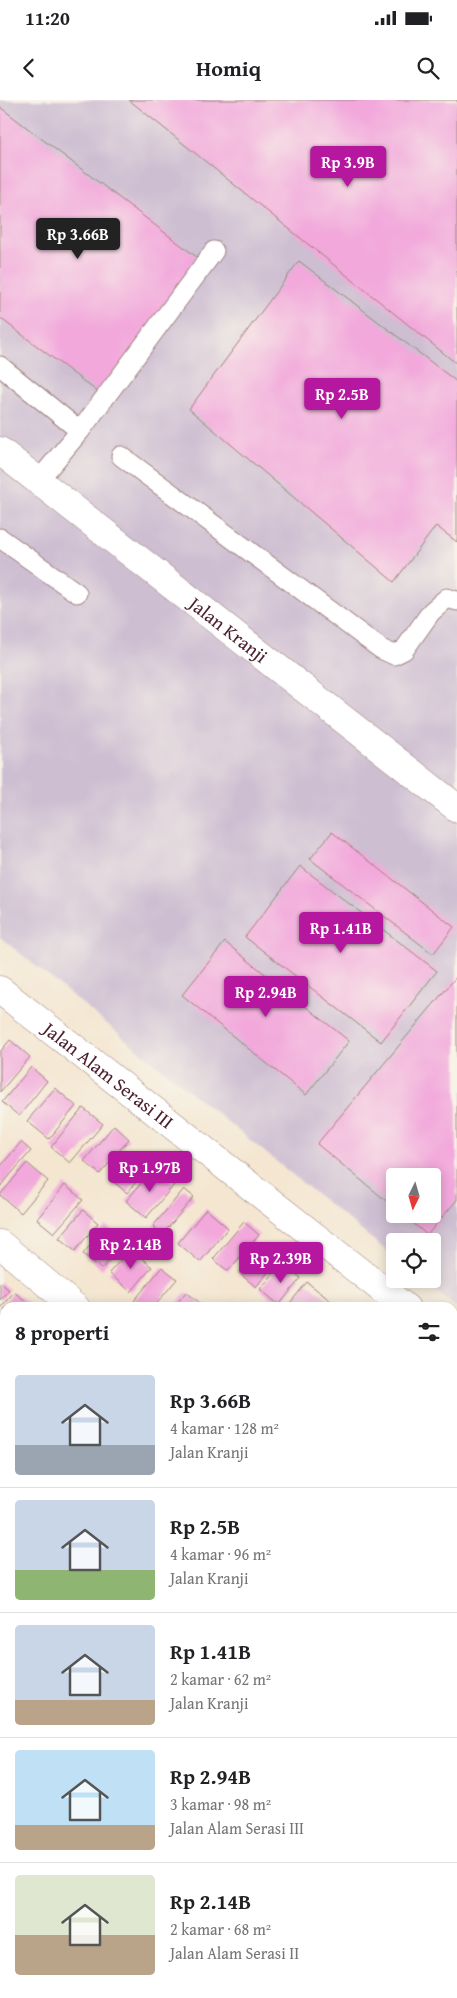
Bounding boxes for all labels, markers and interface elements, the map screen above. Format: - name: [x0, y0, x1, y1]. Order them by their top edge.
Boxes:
- text: 11:20: [25, 4, 70, 32]
- text: Homiq: [196, 52, 261, 84]
- icon: back: [15, 54, 43, 82]
- icon: search: [414, 54, 442, 82]
- pin: Rp 3.9B: [302, 146, 394, 188]
- text: Rp 3.9B: [321, 150, 375, 174]
- pin: Rp 3.66B: [26, 218, 130, 260]
- text: Rp 3.66B: [47, 222, 109, 246]
- pin: Rp 2.5B: [296, 378, 388, 420]
- text: Rp 2.5B: [315, 382, 369, 406]
- street label: Jalan Kranji: [182, 589, 274, 669]
- pin: Rp 1.41B: [289, 912, 393, 954]
- text: Rp 1.41B: [310, 916, 372, 940]
- pin: Rp 2.94B: [214, 976, 318, 1018]
- text: Rp 2.94B: [235, 980, 297, 1004]
- street label: Jalan Alam Serasi III: [36, 1014, 180, 1135]
- pin: Rp 1.97B: [98, 1150, 202, 1193]
- text: Rp 1.97B: [119, 1155, 181, 1179]
- north arrow: [386, 1168, 441, 1222]
- map controls: [386, 1168, 441, 1288]
- pin: Rp 2.14B: [79, 1228, 183, 1270]
- text: Rp 2.14B: [100, 1232, 162, 1256]
- button: locate: [386, 1233, 441, 1288]
- pin: Rp 2.39B: [229, 1242, 333, 1284]
- text: Rp 2.39B: [250, 1246, 312, 1270]
- text: 8 properti: [15, 1317, 109, 1348]
- icon: filters: [415, 1318, 443, 1346]
- text: Rp 3.66B: [170, 1385, 251, 1416]
- icon: home: [55, 1395, 115, 1455]
- text: 4 kamar · 128 m²: [170, 1416, 279, 1440]
- text: Jalan Kranji: [170, 1440, 248, 1464]
- text: Rp 2.5B: [170, 1511, 240, 1542]
- icon: home: [55, 1520, 115, 1580]
- text: 4 kamar · 96 m²: [170, 1542, 271, 1566]
- text: Jalan Kranji: [170, 1566, 248, 1590]
- text: Rp 1.41B: [170, 1636, 251, 1667]
- icon: home: [55, 1645, 115, 1705]
- text: 2 kamar · 62 m²: [170, 1667, 271, 1691]
- text: Jalan Kranji: [170, 1691, 248, 1715]
- text: Rp 2.94B: [170, 1761, 251, 1792]
- icon: home: [55, 1770, 115, 1830]
- text: 3 kamar · 98 m²: [170, 1792, 271, 1816]
- text: Jalan Alam Serasi III: [170, 1816, 304, 1840]
- text: Rp 2.14B: [170, 1886, 251, 1917]
- icon: home: [55, 1895, 115, 1955]
- text: 2 kamar · 68 m²: [170, 1917, 271, 1941]
- text: Jalan Alam Serasi II: [170, 1941, 299, 1965]

